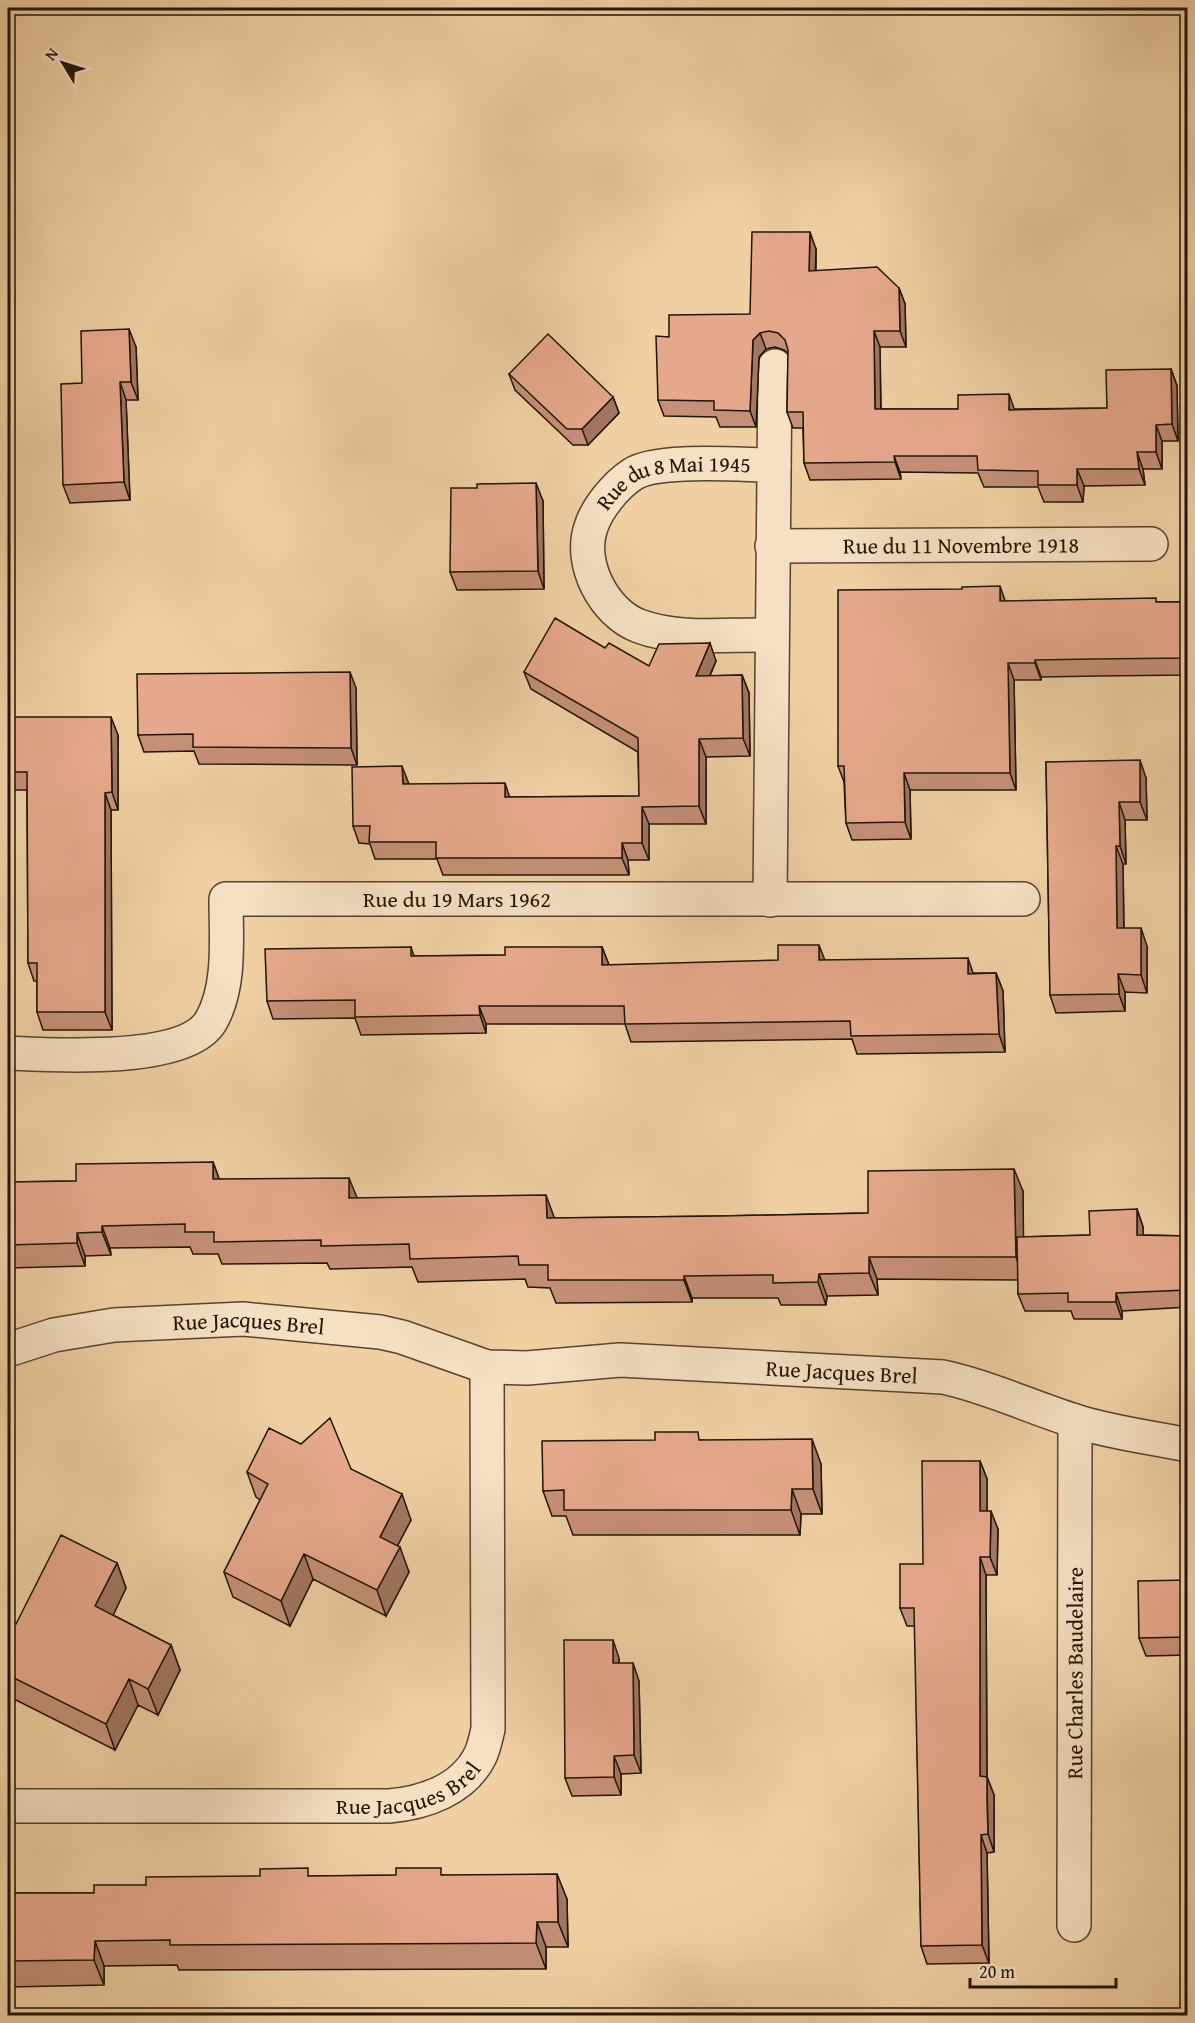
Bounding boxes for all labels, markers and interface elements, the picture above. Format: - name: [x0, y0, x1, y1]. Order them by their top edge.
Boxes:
- north arrow: [33, 33, 93, 93]
- text: N: [38, 42, 64, 65]
- street label: Rue du 8 Mai 1945: [588, 447, 751, 517]
- street label: Rue du 11 Novembre 1918: [843, 528, 1079, 562]
- street label: Rue du 19 Mars 1962: [363, 883, 551, 915]
- street label: Rue Jacques Brel: [172, 1303, 326, 1343]
- street label: Rue Jacques Brel: [765, 1352, 918, 1392]
- street label: Rue Charles Baudelaire: [1058, 1567, 1091, 1779]
- street label: Rue Jacques Brel: [336, 1755, 488, 1822]
- scale bar: [970, 1951, 1116, 1989]
- text: 20 m: [979, 1958, 1015, 1985]

